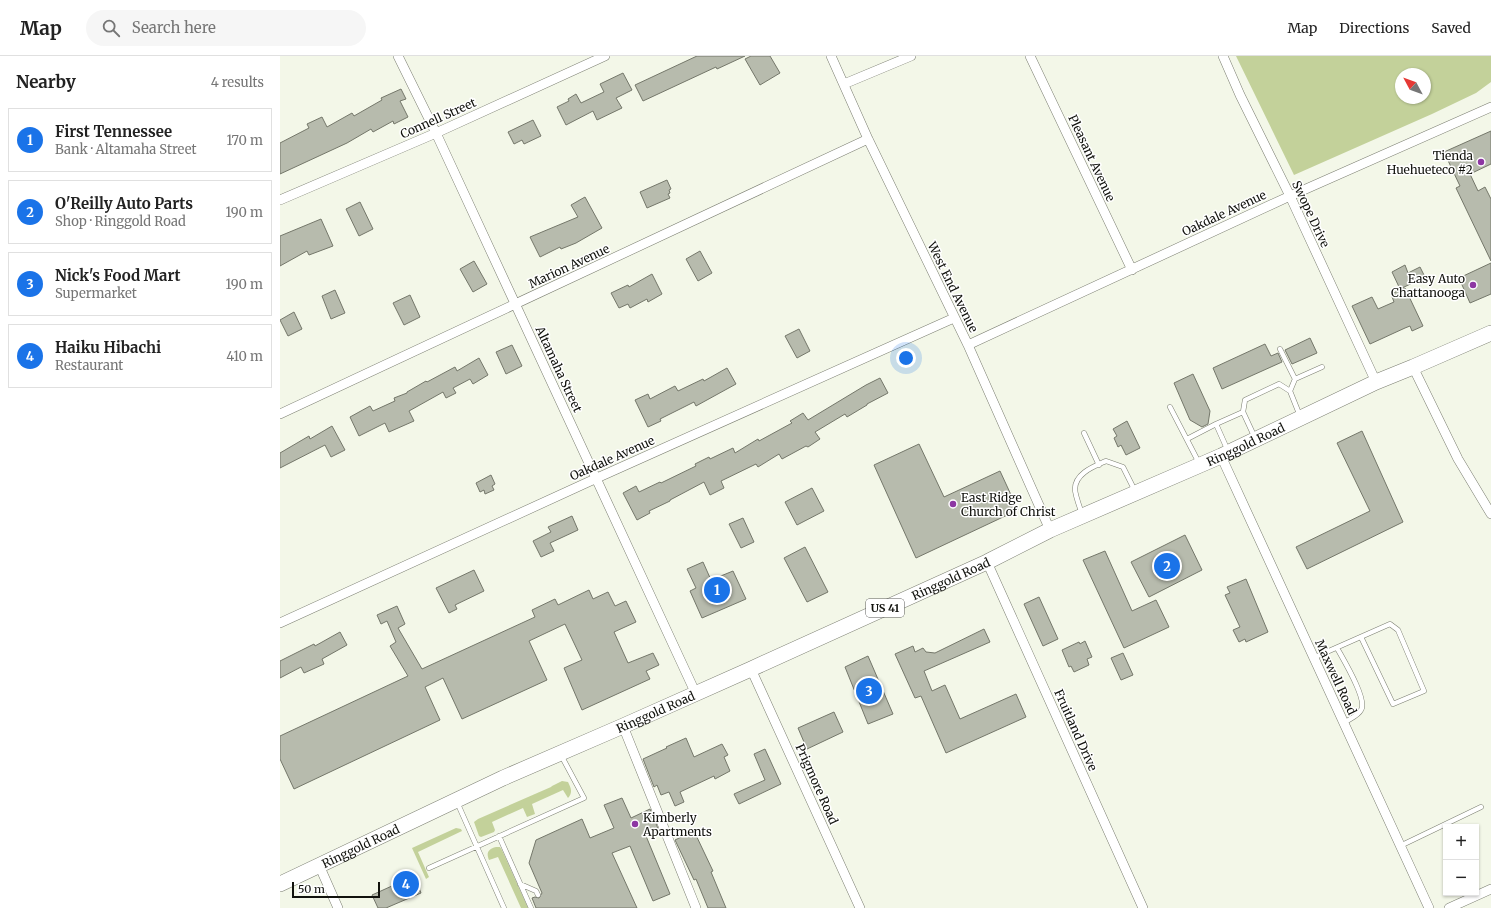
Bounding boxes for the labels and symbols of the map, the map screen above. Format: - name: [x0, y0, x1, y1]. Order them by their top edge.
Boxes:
- north arrow: [1395, 68, 1431, 104]
- street label: Connell Street: [398, 94, 479, 141]
- street label: Pleasant Avenue: [1065, 112, 1119, 204]
- place label: Tienda Huehueteco #2: [1387, 148, 1474, 177]
- marker: Tienda Huehueteco #2: [1476, 157, 1486, 167]
- street label: Swope Drive: [1289, 178, 1333, 250]
- street label: Oakdale Avenue: [1179, 187, 1269, 239]
- street label: West End Avenue: [924, 238, 981, 335]
- street label: Marion Avenue: [526, 241, 612, 291]
- place label: Easy Auto Chattanooga: [1391, 271, 1466, 300]
- marker: Easy Auto Chattanooga: [1468, 280, 1478, 290]
- street label: Altamaha Street: [532, 323, 586, 415]
- your location: [896, 348, 916, 368]
- street label: Ringgold Road: [1204, 419, 1287, 469]
- street label: Oakdale Avenue: [567, 433, 657, 483]
- place label: East Ridge Church of Christ: [961, 490, 1056, 519]
- marker: East Ridge Church of Christ: [948, 499, 958, 509]
- pin: 2: [1154, 551, 1180, 581]
- street label: Ringgold Road: [909, 554, 992, 603]
- pin: 1: [704, 575, 730, 605]
- road number: US 41: [866, 599, 904, 617]
- street label: Maxwell Road: [1312, 637, 1360, 717]
- pin: 3: [856, 676, 882, 706]
- street label: Fruitland Drive: [1051, 687, 1101, 773]
- street label: Ringgold Road: [614, 688, 697, 736]
- street label: Prigmore Road: [793, 741, 841, 827]
- place label: Kimberly Apartments: [642, 810, 712, 839]
- marker: Kimberly Apartments: [630, 819, 640, 829]
- street label: Ringgold Road: [319, 821, 402, 871]
- pin: 4: [393, 869, 419, 899]
- scale bar: [292, 880, 380, 899]

